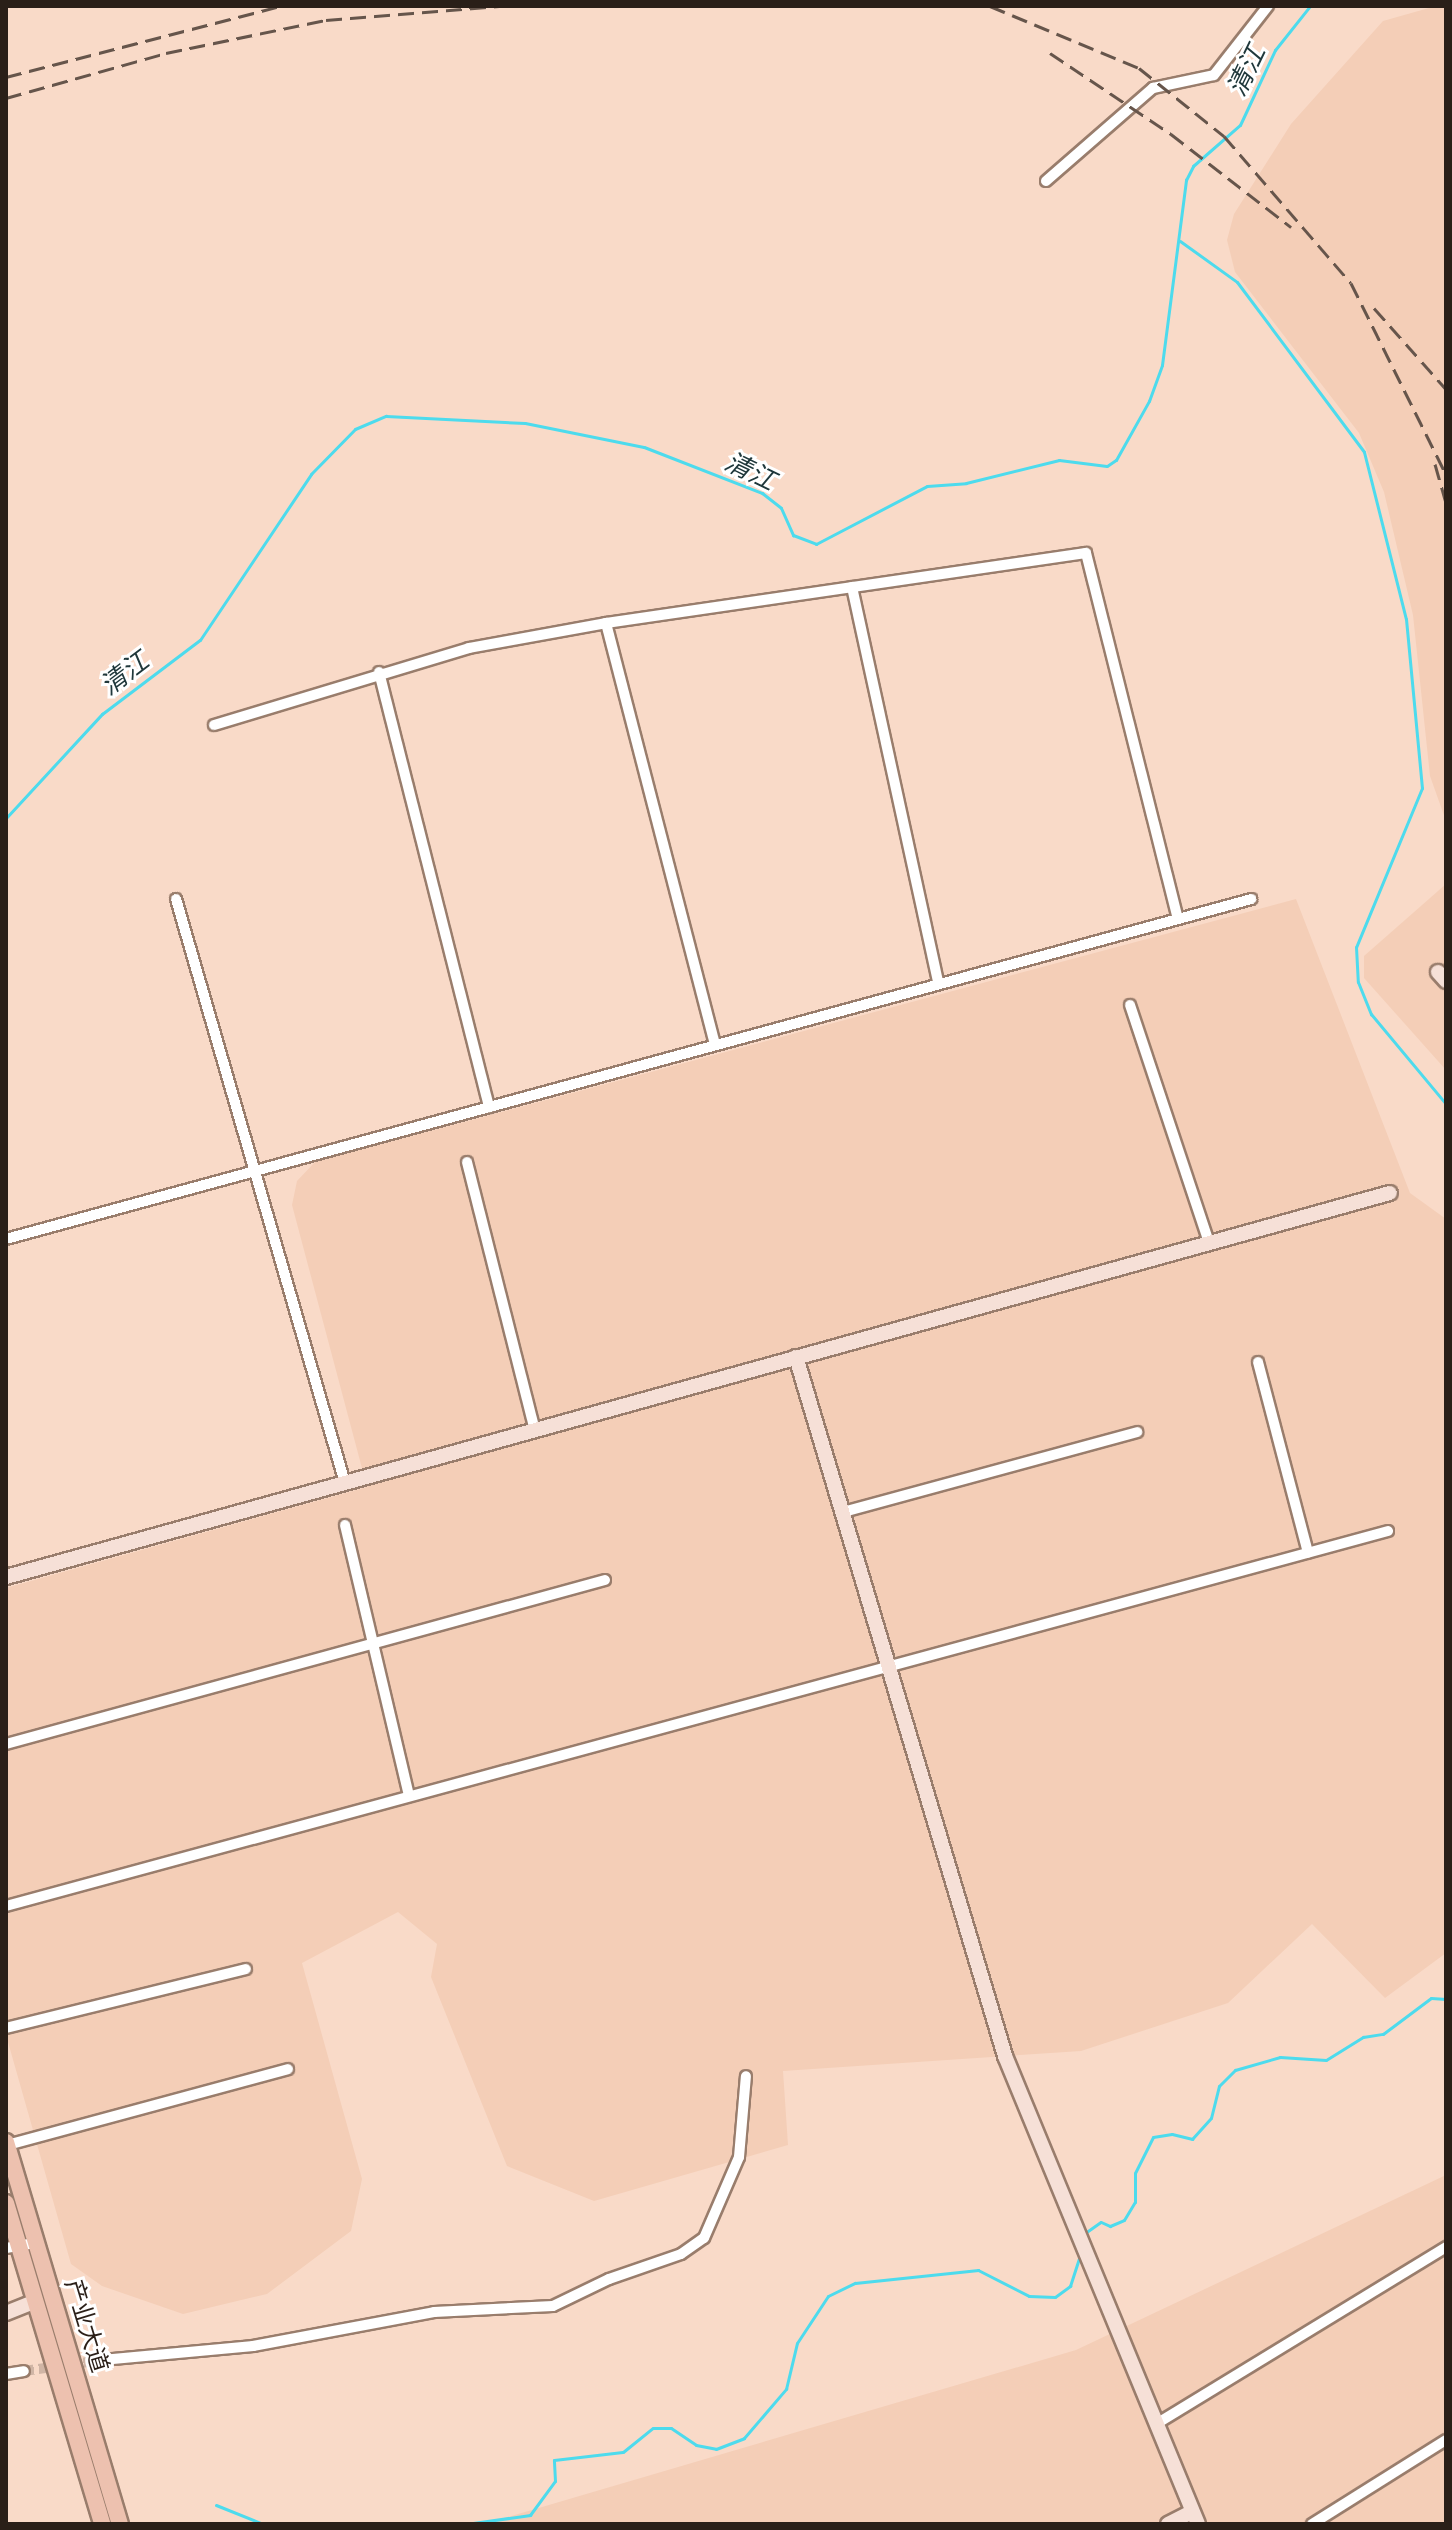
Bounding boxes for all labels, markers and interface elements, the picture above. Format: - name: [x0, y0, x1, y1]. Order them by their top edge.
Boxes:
- water label: 清江: [1222, 41, 1272, 101]
- water label: 清江: [720, 447, 780, 497]
- water label: 清江: [95, 646, 155, 702]
- street label: 产业大道: [58, 2276, 114, 2376]

